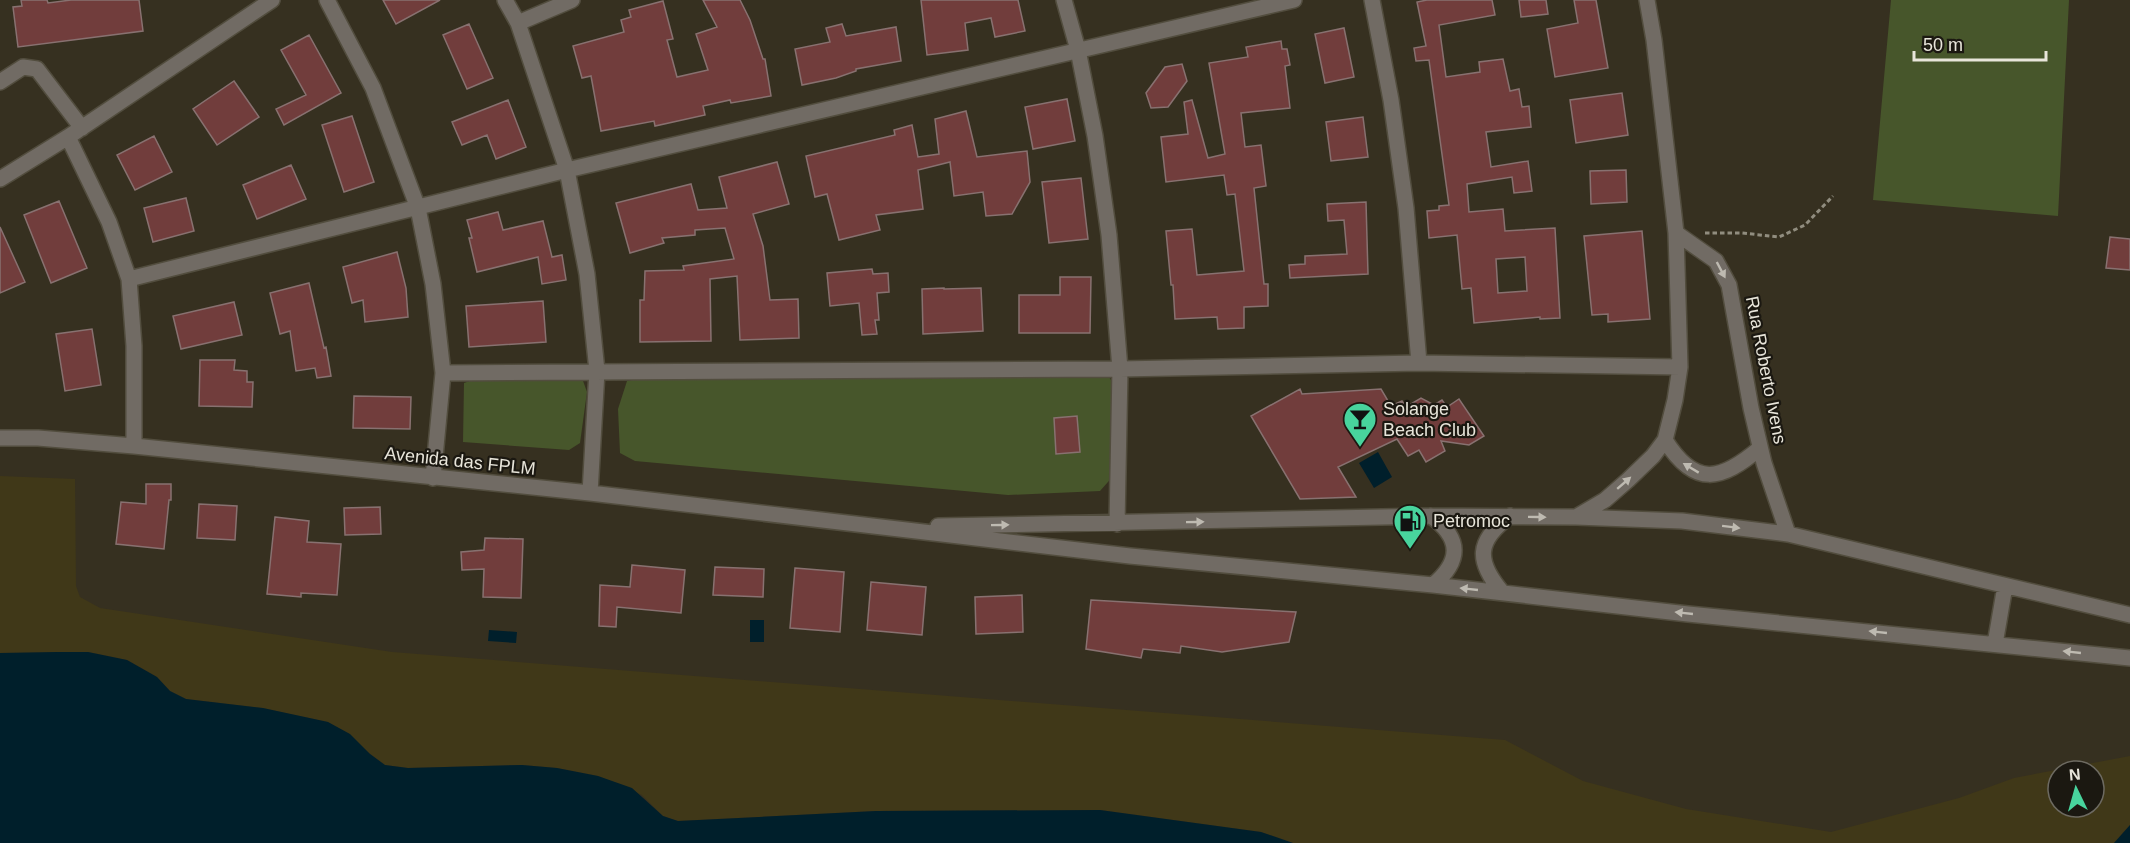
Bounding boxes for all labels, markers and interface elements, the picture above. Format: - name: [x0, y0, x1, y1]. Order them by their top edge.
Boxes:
- scale bar: [1914, 24, 2046, 62]
- text: 50 m: [1923, 35, 1963, 55]
- one-way arrow: [1716, 262, 1726, 279]
- street label: Rua Roberto Ivens: [1742, 294, 1790, 446]
- place label: Solange Beach Club: [1383, 399, 1476, 440]
- bar icon: Solange Beach Club: [1342, 401, 1378, 448]
- street label: Avenida das FPLM: [383, 443, 537, 479]
- one-way arrow: [1682, 462, 1699, 473]
- one-way arrow: [1616, 477, 1631, 490]
- fuel station icon: Petromoc: [1392, 503, 1428, 550]
- place label: Petromoc: [1433, 511, 1510, 531]
- one-way arrow: [1527, 512, 1546, 522]
- one-way arrow: [1185, 517, 1204, 527]
- one-way arrow: [990, 520, 1009, 530]
- one-way arrow: [1722, 523, 1741, 532]
- one-way arrow: [1460, 584, 1479, 593]
- one-way arrow: [1674, 608, 1693, 618]
- one-way arrow: [1868, 627, 1887, 637]
- one-way arrow: [2062, 647, 2081, 657]
- north arrow: [2046, 759, 2106, 819]
- text: N: [2068, 766, 2081, 784]

